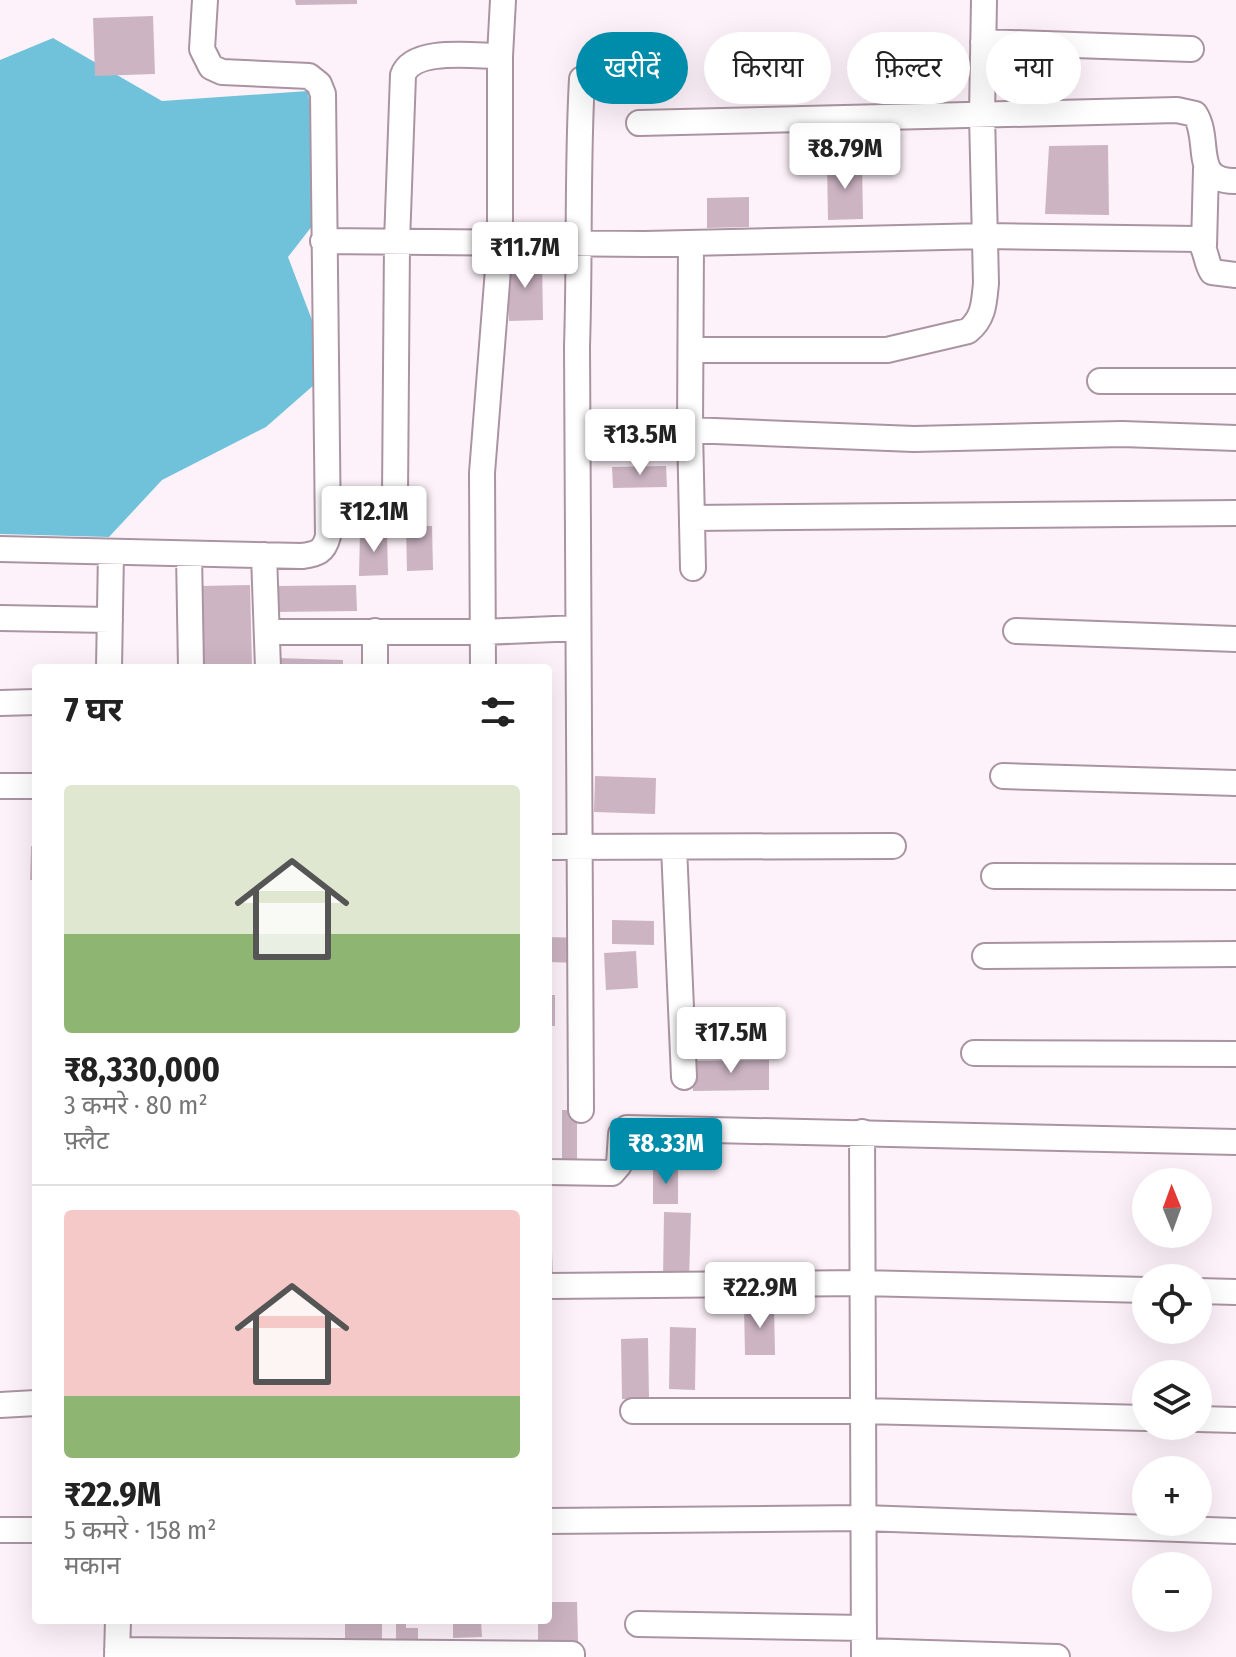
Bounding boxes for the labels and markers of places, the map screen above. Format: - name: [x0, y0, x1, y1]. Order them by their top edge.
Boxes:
- pin: ₹8.79M: [780, 123, 910, 191]
- pin: ₹11.7M: [460, 222, 590, 290]
- pin: ₹13.5M: [575, 409, 705, 477]
- pin: ₹12.1M: [309, 486, 439, 554]
- pin: ₹17.5M: [666, 1007, 796, 1075]
- pin: ₹8.33M: [601, 1118, 731, 1186]
- pin: ₹22.9M: [695, 1262, 825, 1330]

